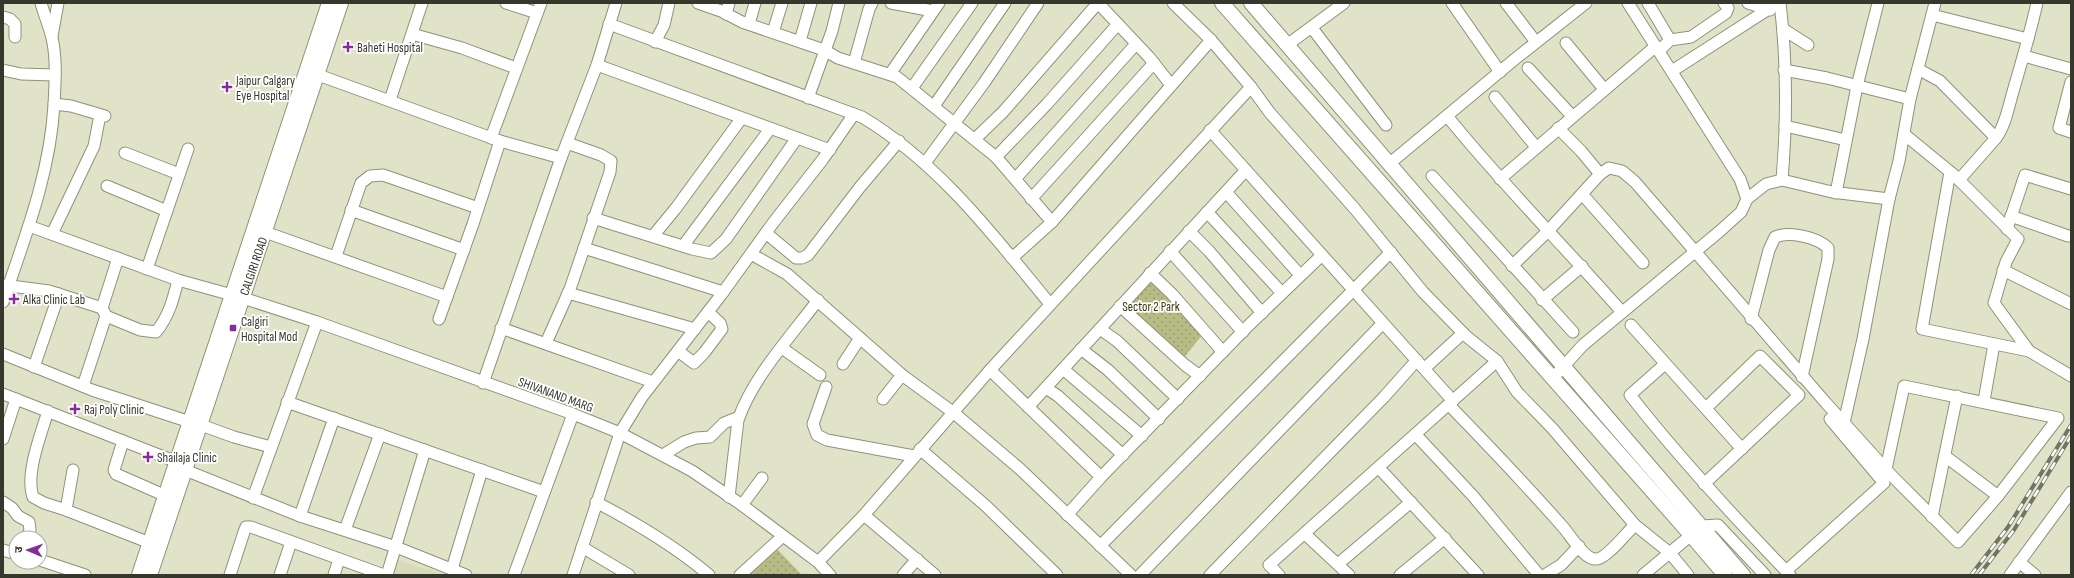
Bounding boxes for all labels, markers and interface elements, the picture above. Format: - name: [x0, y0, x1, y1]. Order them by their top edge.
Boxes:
- place label: Baheti Hospital: [357, 40, 423, 56]
- marker: Baheti Hospital: [342, 41, 354, 53]
- place label: Jaipur Calgary Eye Hospital: [235, 73, 295, 104]
- marker: Jaipur Calgary Eye Hospital: [221, 81, 233, 93]
- street label: CALGIRI ROAD: [237, 235, 271, 298]
- place label: Alka Clinic Lab: [22, 292, 85, 308]
- marker: Alka Clinic Lab: [8, 293, 20, 305]
- park label: Sector 2 Park: [1122, 299, 1180, 315]
- place label: Calgiri Hospital Mod: [241, 314, 297, 345]
- marker: Calgiri Hospital Mod: [228, 323, 238, 333]
- street label: SHIVANAND MARG: [516, 374, 595, 416]
- place label: Raj Poly Clinic: [84, 402, 144, 418]
- marker: Raj Poly Clinic: [69, 403, 81, 415]
- place label: Shailaja Clinic: [157, 450, 217, 466]
- marker: Shailaja Clinic: [142, 451, 154, 463]
- north arrow: [8, 530, 48, 570]
- text: उ: [12, 546, 25, 553]

